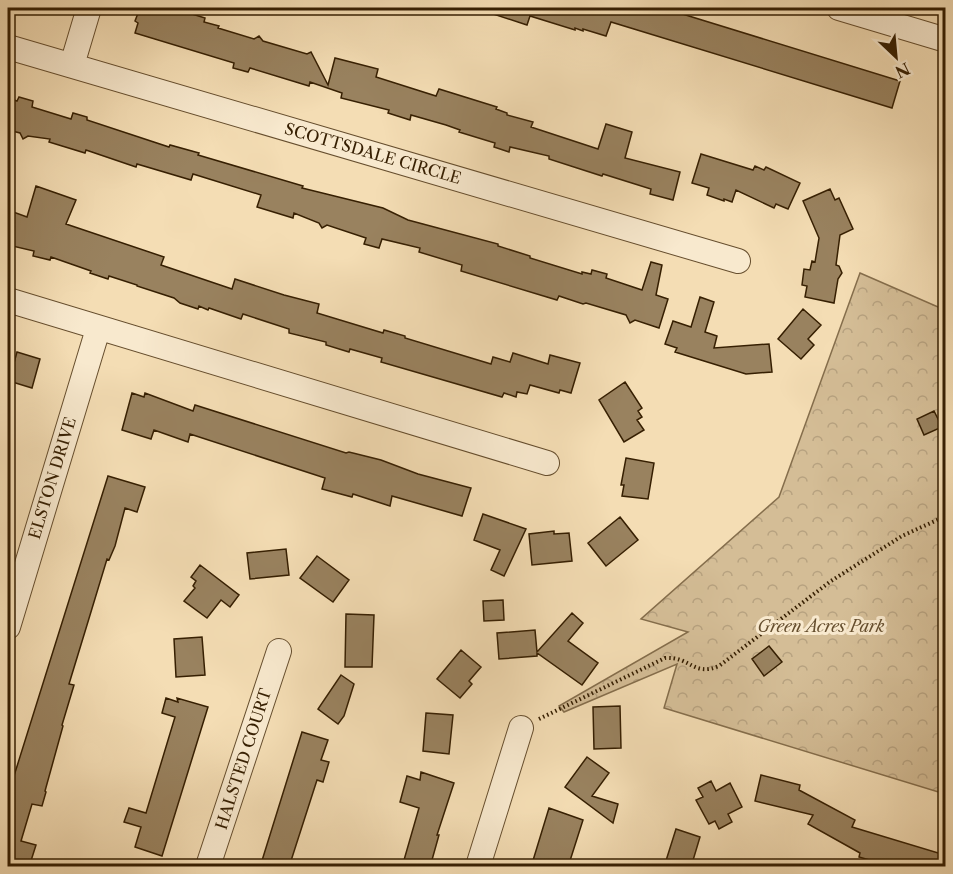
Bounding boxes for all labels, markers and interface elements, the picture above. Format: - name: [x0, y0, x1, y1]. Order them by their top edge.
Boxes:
- north arrow: [866, 27, 926, 87]
- text: N: [892, 58, 913, 83]
- street label: SCOTTSDALE CIRCLE: [282, 118, 464, 188]
- street label: ELSTON DRIVE: [24, 414, 80, 542]
- park label: Green Acres Park: [758, 616, 885, 636]
- street label: HALSTED COURT: [211, 686, 275, 832]

